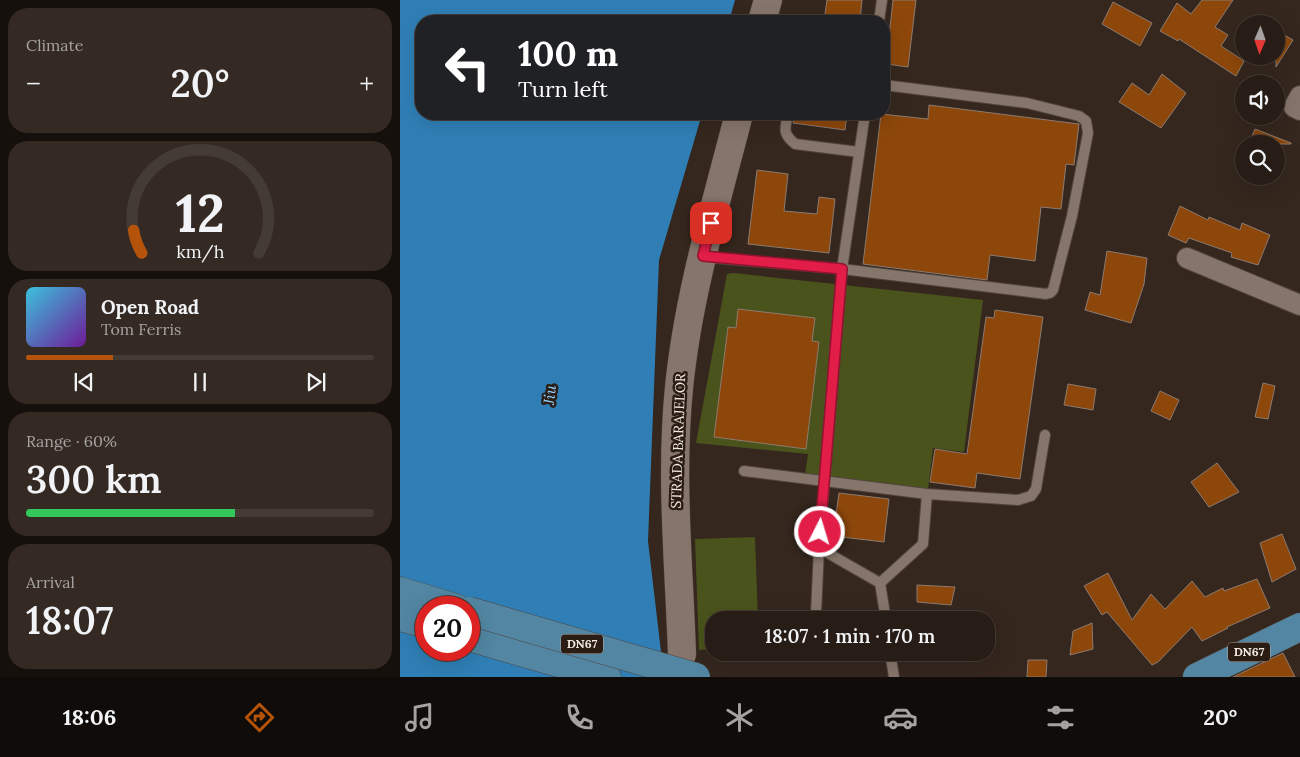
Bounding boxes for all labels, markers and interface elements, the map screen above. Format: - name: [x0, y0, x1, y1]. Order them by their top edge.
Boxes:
- north arrow: [1235, 15, 1285, 65]
- map controls: [1235, 15, 1285, 185]
- text: 100 m: [518, 31, 618, 76]
- text: Climate: [26, 35, 83, 55]
- icon: left: [435, 35, 500, 100]
- text: 20°: [170, 59, 230, 107]
- text: −: [26, 66, 41, 102]
- text: +: [359, 66, 374, 102]
- text: Turn left: [518, 75, 608, 103]
- button: sound: [1235, 75, 1285, 125]
- button: search: [1235, 135, 1285, 185]
- text: 12: [176, 180, 224, 246]
- pin: [690, 202, 732, 244]
- icon: arrive: [697, 209, 725, 237]
- text: km/h: [176, 240, 224, 263]
- text: Open Road: [101, 295, 199, 319]
- text: Tom Ferris: [101, 319, 181, 339]
- icon: previous: [70, 368, 98, 396]
- icon: pause: [186, 368, 214, 396]
- icon: next: [302, 368, 330, 396]
- street label: STRADA BARAJELOR: [667, 373, 689, 509]
- water label: Jiu: [539, 384, 560, 407]
- text: Range · 60%: [26, 431, 117, 451]
- text: 300 km: [26, 455, 162, 503]
- position arrow: [793, 505, 845, 557]
- text: Arrival: [26, 572, 75, 592]
- text: 18:07: [26, 596, 113, 644]
- speed limit sign: 20: [415, 596, 480, 661]
- text: 18:07 · 1 min · 170 m: [765, 624, 935, 648]
- road number: DN67: [561, 634, 603, 654]
- road number: DN67: [1228, 642, 1270, 662]
- icon: directions: [242, 700, 277, 735]
- icon: music: [402, 700, 437, 735]
- icon: phone: [562, 700, 597, 735]
- icon: climate: [722, 700, 757, 735]
- icon: car: [883, 700, 918, 735]
- icon: filters: [1043, 700, 1078, 735]
- text: 18:06: [63, 703, 116, 731]
- text: 20°: [1203, 703, 1237, 731]

